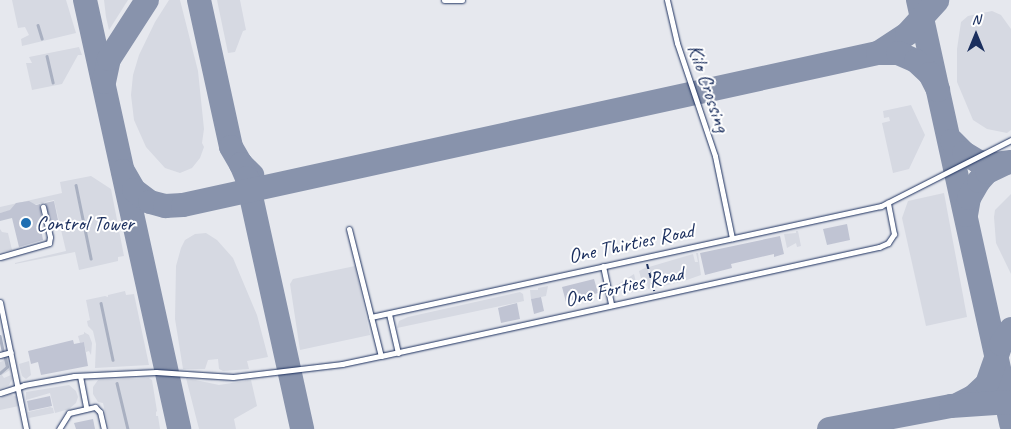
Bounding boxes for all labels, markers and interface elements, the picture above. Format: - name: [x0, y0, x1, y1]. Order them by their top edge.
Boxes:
- north arrow: [951, 10, 1001, 60]
- text: N: [972, 11, 980, 28]
- street label: Kilo Crossing: [682, 41, 736, 135]
- place label: Control Tower: [36, 210, 134, 236]
- marker: Control Tower: [20, 217, 32, 229]
- street label: One Thirties Road: [566, 217, 696, 269]
- street label: One Forties Road: [562, 260, 686, 312]

